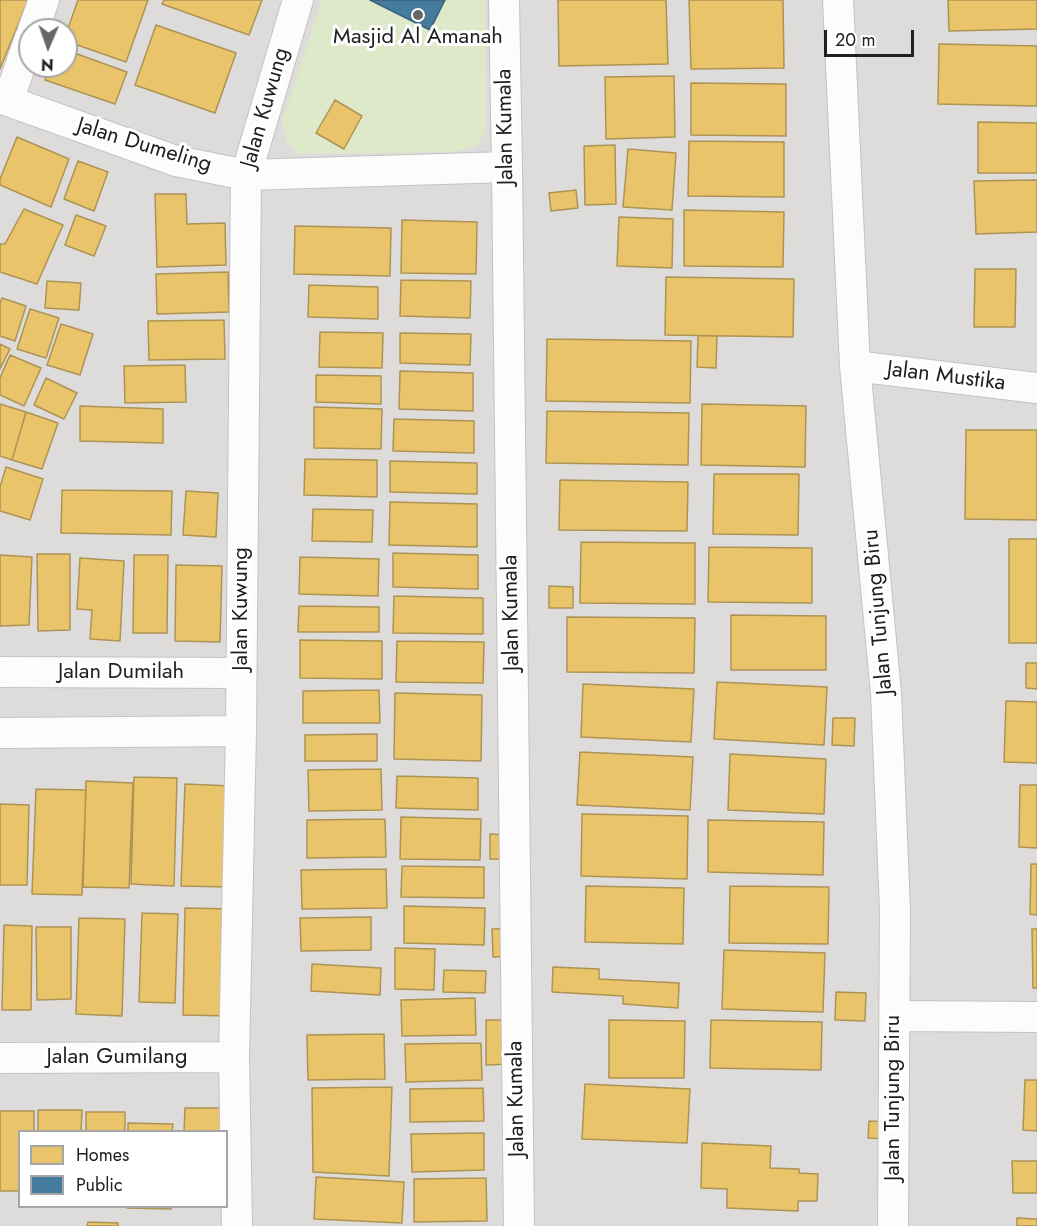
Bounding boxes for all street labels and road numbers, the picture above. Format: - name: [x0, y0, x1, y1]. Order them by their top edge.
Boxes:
- street label: Jalan Kuwung: [236, 45, 296, 171]
- street label: Jalan Kumala: [492, 69, 520, 185]
- street label: Jalan Dumeling: [73, 113, 215, 179]
- street label: Jalan Mustika: [885, 357, 1007, 397]
- street label: Jalan Tunjung Biru: [859, 528, 899, 696]
- street label: Jalan Kuwung: [229, 547, 255, 671]
- street label: Jalan Kumala: [498, 555, 526, 671]
- street label: Jalan Dumilah: [58, 660, 184, 686]
- street label: Jalan Tunjung Biru: [881, 1015, 907, 1181]
- street label: Jalan Kumala: [503, 1041, 531, 1157]
- street label: Jalan Gumilang: [47, 1045, 187, 1071]

